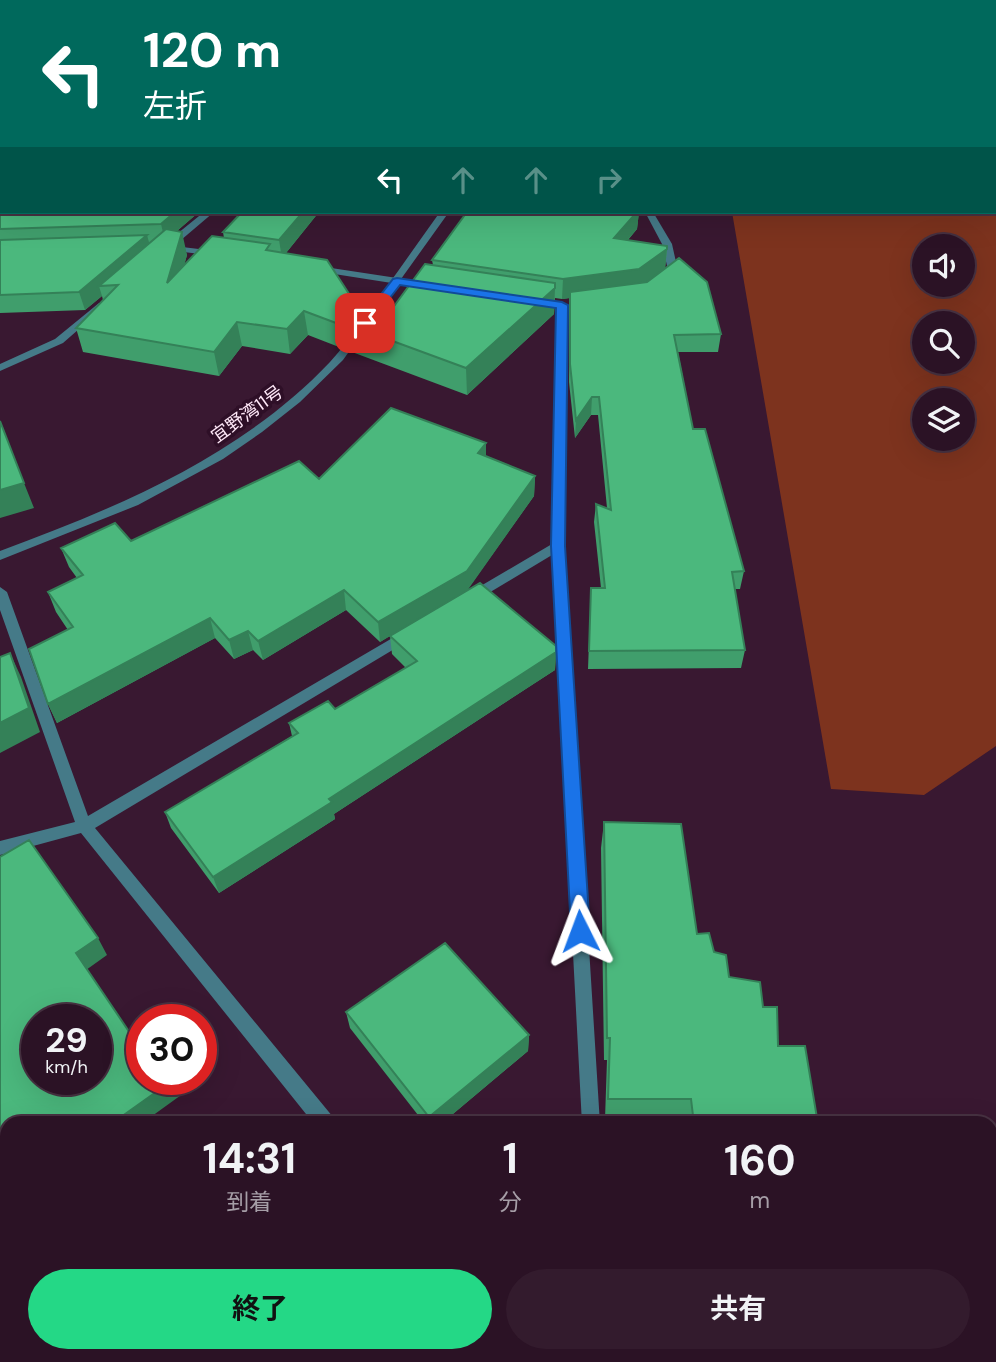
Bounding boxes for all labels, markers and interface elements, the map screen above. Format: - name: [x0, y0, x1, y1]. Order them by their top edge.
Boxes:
- text: 120 m: [143, 18, 281, 82]
- icon: left: [28, 28, 119, 119]
- text: 左折: [143, 85, 207, 127]
- icon: left: [371, 161, 409, 199]
- icon: ahead: [444, 161, 482, 199]
- icon: ahead: [517, 161, 555, 199]
- icon: right: [590, 161, 628, 199]
- map controls: [912, 234, 975, 451]
- button: sound: [912, 234, 975, 297]
- pin: [335, 293, 395, 353]
- icon: arrive: [346, 304, 384, 342]
- button: search: [912, 311, 975, 374]
- street label: 宜野湾11号: [206, 380, 288, 448]
- button: layers: [912, 388, 975, 451]
- position arrow: [543, 894, 617, 968]
- speed limit sign: 30: [126, 1004, 217, 1095]
- text: 29: [45, 1017, 88, 1063]
- text: km/h: [45, 1055, 88, 1079]
- text: 14:31: [202, 1131, 296, 1186]
- text: 1: [502, 1131, 518, 1186]
- text: 160: [724, 1133, 796, 1188]
- text: m: [750, 1185, 770, 1215]
- text: 到着: [226, 1187, 272, 1217]
- text: 分: [499, 1187, 522, 1217]
- button: 終了: [28, 1269, 492, 1349]
- button: 共有: [506, 1269, 970, 1349]

